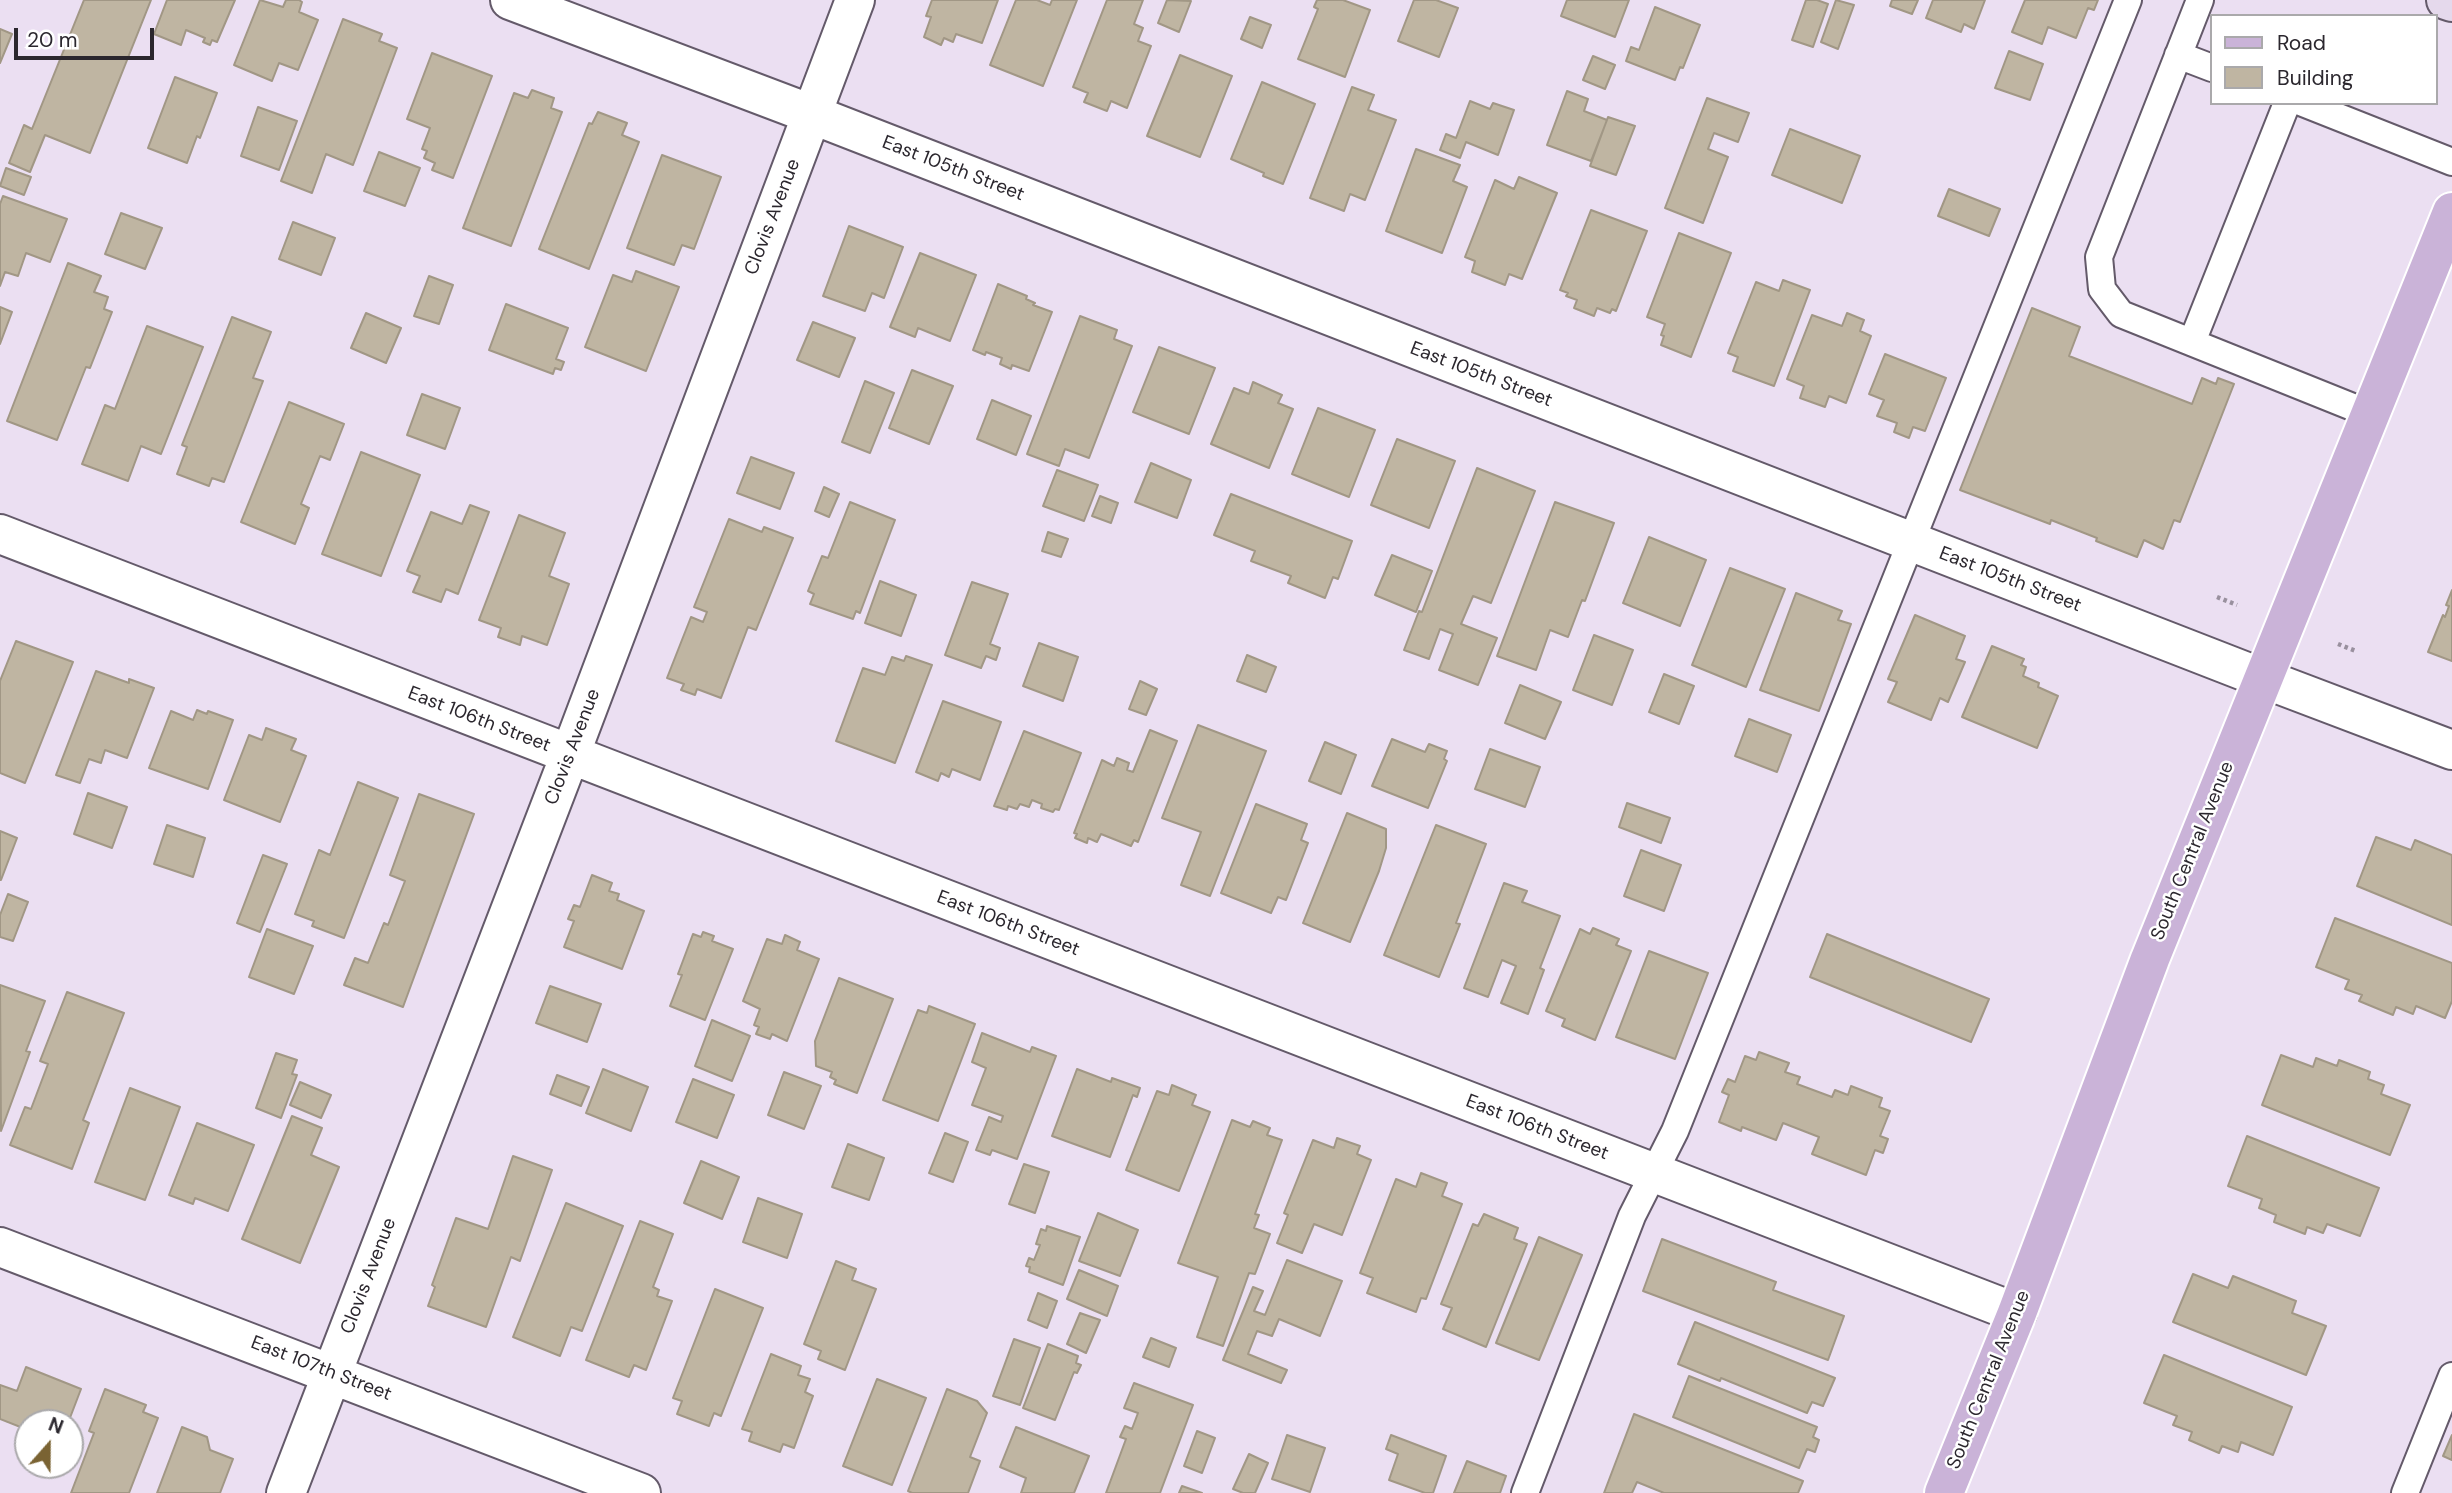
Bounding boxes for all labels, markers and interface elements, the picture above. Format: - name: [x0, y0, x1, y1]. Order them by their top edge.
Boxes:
- scale bar: [18, 14, 158, 58]
- legend: [2210, 14, 2438, 105]
- text: 20 m: [27, 26, 78, 54]
- text: Road: [2277, 29, 2326, 57]
- text: Building: [2277, 64, 2353, 92]
- street label: East 105th Street: [879, 131, 1027, 207]
- street label: Clovis Avenue: [740, 156, 806, 278]
- street label: East 105th Street: [1407, 337, 1555, 413]
- street label: East 105th Street: [1936, 542, 2084, 618]
- street label: East 106th Street: [405, 682, 553, 758]
- street label: Clovis Avenue: [540, 686, 606, 808]
- street label: South Central Avenue: [2147, 758, 2239, 944]
- street label: East 106th Street: [934, 886, 1082, 962]
- street label: East 106th Street: [1463, 1090, 1611, 1166]
- street label: Clovis Avenue: [336, 1215, 402, 1337]
- street label: South Central Avenue: [1943, 1287, 2035, 1473]
- street label: East 107th Street: [247, 1332, 395, 1406]
- north arrow: [14, 1409, 84, 1479]
- text: N: [45, 1412, 67, 1440]

